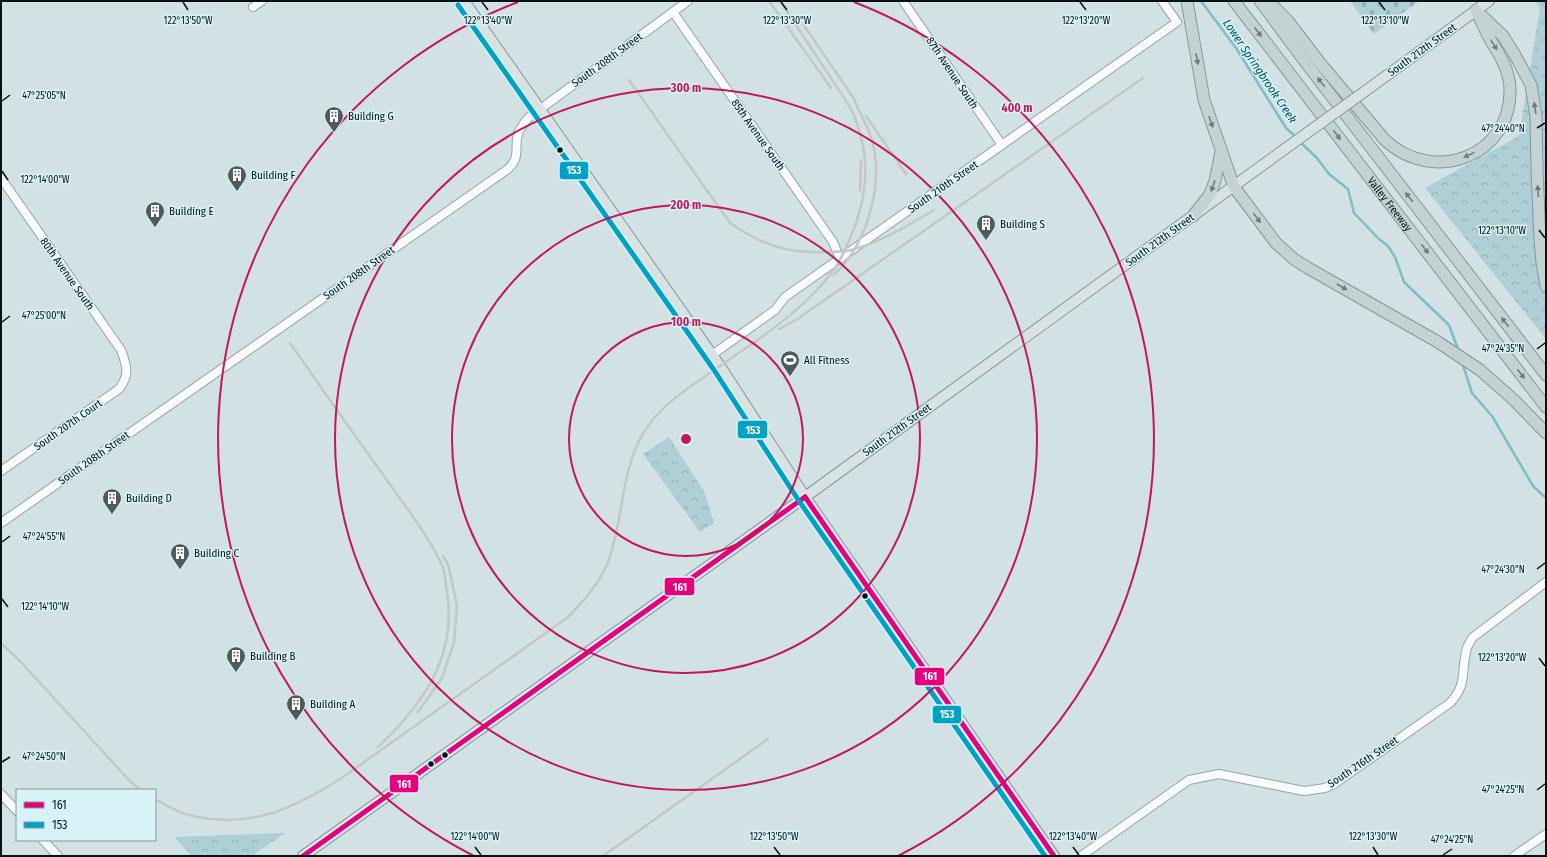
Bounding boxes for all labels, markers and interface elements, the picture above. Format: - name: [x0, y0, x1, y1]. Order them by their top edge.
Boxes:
- text: 122°13'50"W: [164, 15, 213, 27]
- text: 122°13'40"W: [464, 15, 513, 27]
- text: 122°13'30"W: [763, 15, 812, 27]
- text: 122°13'20"W: [1062, 15, 1111, 27]
- text: 122°13'10"W: [1361, 15, 1410, 27]
- water label: Lower Springbrook Creek: [1220, 17, 1300, 126]
- street label: South 212th Street: [1385, 20, 1459, 79]
- one-way arrow: [1254, 26, 1262, 37]
- street label: South 208th Street: [569, 30, 645, 90]
- street label: 87th Avenue South: [923, 35, 981, 111]
- one-way arrow: [1490, 40, 1498, 50]
- one-way arrow: [1194, 53, 1200, 65]
- one-way arrow: [1317, 77, 1325, 88]
- text: 300 m: [670, 81, 701, 95]
- text: 47°25'05"N: [22, 90, 66, 102]
- street label: 85th Avenue South: [728, 97, 788, 173]
- text: 400 m: [1002, 101, 1032, 115]
- one-way arrow: [1532, 102, 1538, 114]
- building icon: Building G: [323, 105, 345, 133]
- place label: Building G: [348, 110, 394, 123]
- one-way arrow: [1209, 117, 1215, 129]
- text: 47°24'40"N: [1481, 123, 1525, 135]
- one-way arrow: [1333, 130, 1341, 140]
- unlabelled marker: [555, 145, 565, 155]
- one-way arrow: [1463, 152, 1474, 158]
- street label: South 210th Street: [905, 158, 981, 216]
- line badge: 153: [559, 161, 589, 180]
- building icon: Building F: [226, 164, 248, 192]
- text: 153: [566, 164, 582, 177]
- place label: Building F: [251, 169, 296, 182]
- text: 122°14'00"W: [20, 174, 70, 186]
- street label: Valley Freeway: [1365, 174, 1415, 234]
- one-way arrow: [1210, 180, 1216, 192]
- one-way arrow: [1535, 184, 1541, 197]
- one-way arrow: [1404, 191, 1413, 202]
- text: 200 m: [670, 198, 701, 212]
- building icon: Building E: [144, 200, 166, 228]
- place label: Building E: [169, 205, 214, 218]
- street label: South 212th Street: [1123, 210, 1197, 269]
- building icon: Building S: [975, 213, 997, 241]
- one-way arrow: [1253, 213, 1261, 224]
- place label: Building S: [1000, 218, 1046, 231]
- text: 122°13'10"W: [1478, 225, 1527, 237]
- street label: 80th Avenue South: [37, 235, 97, 313]
- street label: South 208th Street: [321, 243, 397, 302]
- one-way arrow: [1420, 244, 1429, 255]
- one-way arrow: [1336, 284, 1348, 291]
- text: 47°25'00"N: [22, 310, 66, 322]
- text: 100 m: [671, 315, 701, 329]
- one-way arrow: [1501, 316, 1509, 327]
- text: 47°24'35"N: [1482, 343, 1524, 355]
- sports icon: All Fitness: [779, 349, 801, 377]
- place label: All Fitness: [804, 354, 850, 367]
- one-way arrow: [1517, 369, 1525, 380]
- street label: South 207th Court: [31, 396, 105, 453]
- street label: South 212th Street: [860, 400, 934, 459]
- line badge: 153: [737, 420, 768, 439]
- text: 153: [745, 424, 761, 437]
- street label: South 208th Street: [56, 428, 132, 487]
- centre of rings: [679, 432, 693, 446]
- building icon: Building D: [101, 487, 123, 515]
- place label: Building D: [126, 492, 172, 505]
- text: 47°24'55"N: [23, 531, 65, 543]
- building icon: Building C: [169, 542, 191, 570]
- place label: Building C: [194, 547, 240, 560]
- text: 47°24'30"N: [1481, 564, 1525, 576]
- line badge: 161: [664, 577, 695, 596]
- text: 161: [673, 581, 687, 594]
- unlabelled marker: [860, 591, 870, 601]
- text: 122°14'10"W: [21, 601, 69, 613]
- building icon: Building B: [225, 645, 247, 673]
- place label: Building B: [250, 650, 296, 663]
- text: 122°13'20"W: [1478, 652, 1527, 664]
- line badge: 161: [914, 667, 945, 686]
- text: 161: [923, 670, 937, 683]
- building icon: Building A: [285, 693, 307, 721]
- place label: Building A: [310, 698, 356, 711]
- line badge: 153: [932, 705, 962, 724]
- text: 153: [939, 708, 955, 721]
- street label: South 216th Street: [1325, 733, 1401, 790]
- unlabelled marker: [440, 750, 450, 760]
- text: 47°24'50"N: [22, 751, 66, 763]
- unlabelled marker: [426, 759, 436, 769]
- line badge: 161: [389, 774, 419, 793]
- text: 161: [397, 778, 411, 791]
- text: 47°24'25"N: [1482, 784, 1524, 796]
- legend: [16, 789, 156, 841]
- text: 161: [52, 798, 67, 812]
- text: 153: [52, 818, 68, 832]
- text: 122°14'00"W: [450, 831, 500, 843]
- text: 122°13'50"W: [750, 831, 799, 843]
- text: 122°13'40"W: [1049, 831, 1098, 843]
- text: 122°13'30"W: [1349, 831, 1398, 843]
- text: 47°24'25"N: [1431, 834, 1473, 846]

